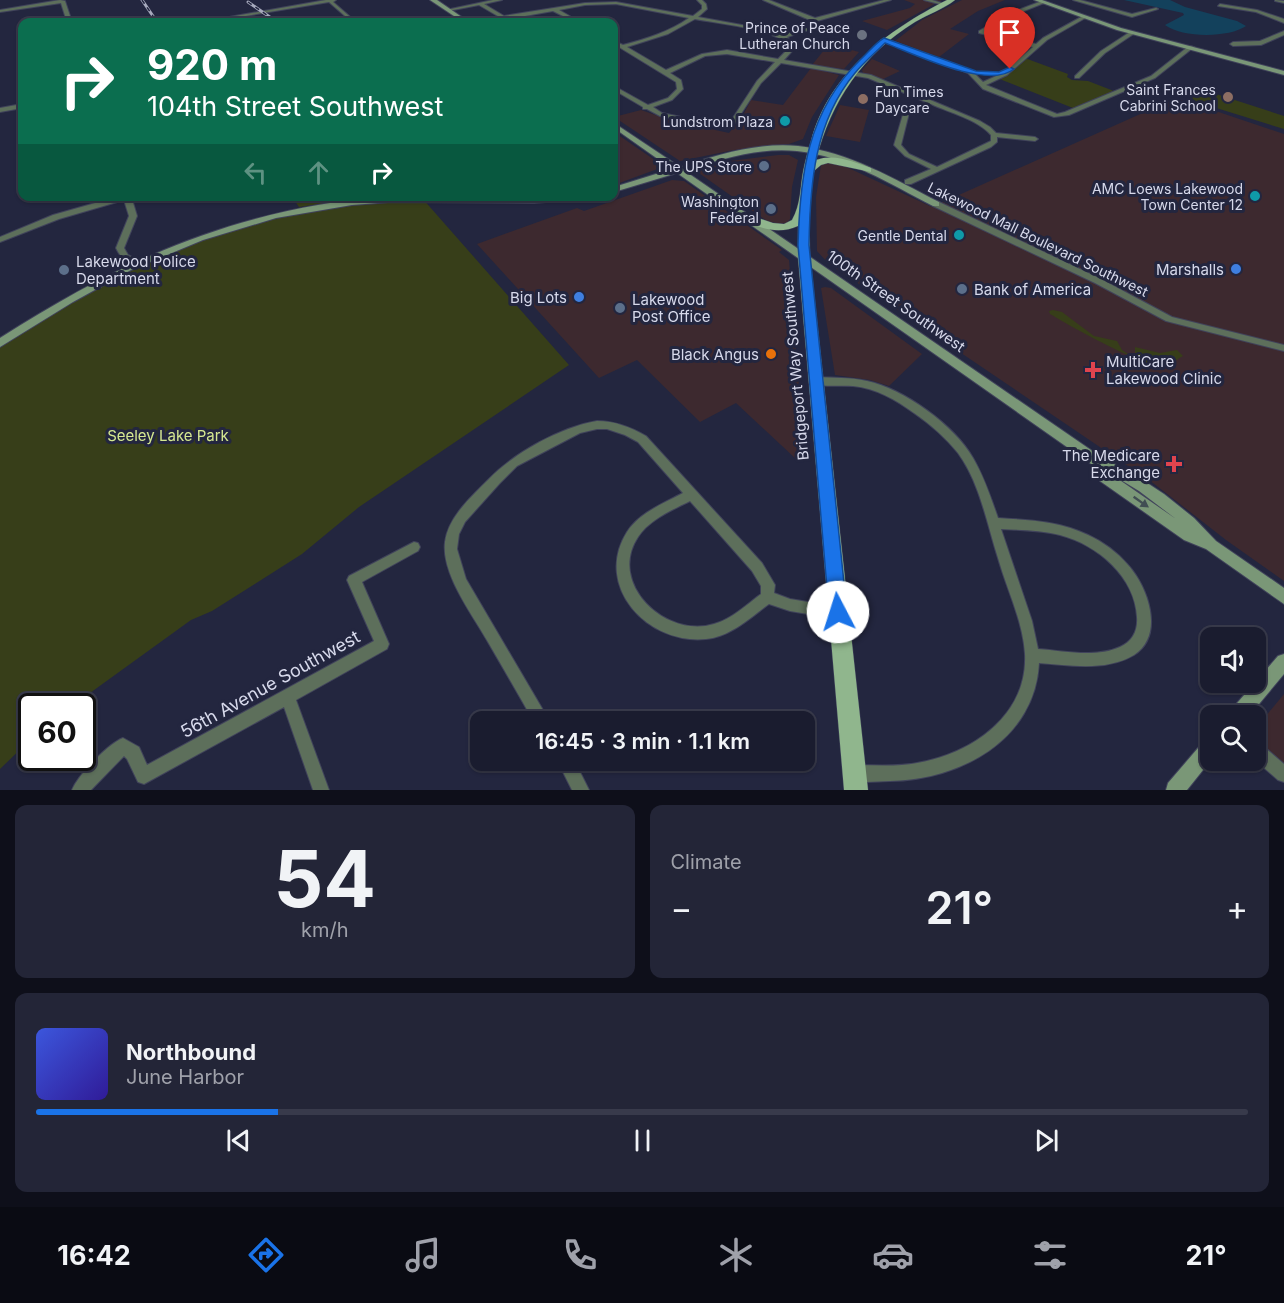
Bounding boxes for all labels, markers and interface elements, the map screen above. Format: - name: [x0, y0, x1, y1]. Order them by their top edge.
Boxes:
- pin: [984, 7, 1035, 69]
- icon: arrive: [993, 16, 1026, 49]
- place label: Prince of Peace Lutheran Church: [739, 19, 850, 52]
- marker: Prince of Peace Lutheran Church: [855, 28, 869, 42]
- text: 920 m: [147, 39, 277, 90]
- icon: right: [48, 42, 126, 120]
- place label: Saint Frances Cabrini School: [1119, 81, 1216, 114]
- place label: Fun Times Daycare: [875, 83, 944, 116]
- text: 104th Street Southwest: [147, 90, 443, 123]
- marker: Saint Frances Cabrini School: [1221, 90, 1235, 104]
- marker: Fun Times Daycare: [856, 92, 870, 106]
- place label: Lundstrom Plaza: [663, 113, 773, 130]
- marker: Lundstrom Plaza: [778, 114, 792, 128]
- icon: left: [239, 156, 272, 189]
- icon: ahead: [302, 156, 335, 189]
- icon: right: [365, 156, 398, 189]
- place label: The UPS Store: [655, 158, 752, 175]
- marker: The UPS Store: [757, 159, 771, 173]
- street label: Lakewood Mall Boulevard Southwest: [925, 178, 1151, 300]
- place label: AMC Loews Lakewood Town Center 12: [1092, 180, 1243, 213]
- marker: AMC Loews Lakewood Town Center 12: [1248, 189, 1262, 203]
- place label: Washington Federal: [681, 193, 759, 226]
- marker: Washington Federal: [764, 202, 778, 216]
- place label: Gentle Dental: [858, 227, 947, 244]
- marker: Gentle Dental: [952, 228, 966, 242]
- street label: 100th Street Southwest: [823, 246, 969, 356]
- place label: Lakewood Police Department: [76, 252, 196, 288]
- place label: Marshalls: [1156, 260, 1224, 279]
- marker: Marshalls: [1229, 262, 1243, 276]
- marker: Lakewood Police Department: [57, 263, 71, 277]
- street label: Bridgeport Way Southwest: [777, 271, 813, 461]
- place label: Bank of America: [974, 280, 1091, 299]
- marker: Bank of America: [955, 282, 969, 296]
- place label: Big Lots: [510, 288, 567, 307]
- marker: Big Lots: [572, 290, 586, 304]
- place label: Lakewood Post Office: [632, 290, 710, 326]
- marker: Lakewood Post Office: [613, 301, 627, 315]
- place label: Black Angus: [671, 345, 759, 364]
- marker: Black Angus: [764, 347, 778, 361]
- place label: MultiCare Lakewood Clinic: [1106, 352, 1222, 388]
- marker: MultiCare Lakewood Clinic: [1084, 361, 1102, 379]
- park label: Seeley Lake Park: [107, 426, 230, 445]
- place label: The Medicare Exchange: [1062, 446, 1160, 482]
- marker: The Medicare Exchange: [1165, 455, 1183, 473]
- one-way arrow: [1132, 496, 1148, 508]
- position arrow: [806, 580, 870, 644]
- street label: 56th Avenue Southwest: [177, 626, 363, 742]
- map controls: [1200, 627, 1266, 771]
- button: sound: [1200, 627, 1266, 693]
- speed limit sign: 60: [18, 693, 96, 771]
- button: search: [1200, 705, 1266, 771]
- text: 16:45 · 3 min · 1.1 km: [535, 728, 750, 754]
- text: 54: [273, 831, 376, 926]
- text: Climate: [671, 850, 742, 874]
- text: 21°: [925, 880, 993, 935]
- text: −: [671, 888, 692, 928]
- text: +: [1226, 888, 1248, 928]
- text: km/h: [301, 918, 349, 942]
- text: Northbound: [126, 1039, 256, 1065]
- text: June Harbor: [126, 1065, 244, 1089]
- icon: previous: [222, 1124, 255, 1157]
- icon: pause: [626, 1124, 659, 1157]
- icon: next: [1030, 1124, 1063, 1157]
- icon: directions: [245, 1234, 287, 1276]
- icon: music: [402, 1234, 444, 1276]
- icon: phone: [559, 1234, 601, 1276]
- icon: climate: [715, 1234, 757, 1276]
- icon: car: [872, 1234, 914, 1276]
- icon: filters: [1029, 1234, 1071, 1276]
- text: 16:42: [57, 1239, 131, 1272]
- text: 21°: [1186, 1239, 1227, 1272]

